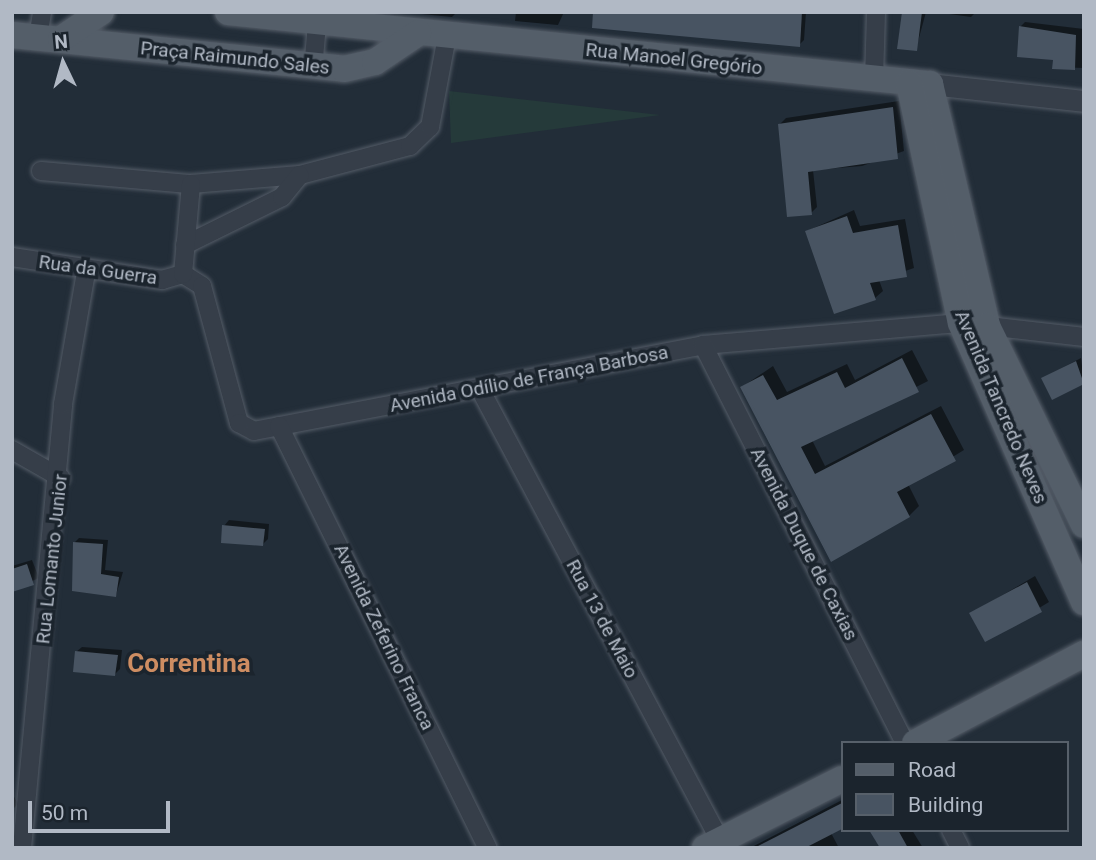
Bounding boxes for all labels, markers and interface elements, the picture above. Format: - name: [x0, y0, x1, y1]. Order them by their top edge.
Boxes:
- north arrow: [28, 28, 98, 98]
- text: N: [53, 30, 69, 54]
- street label: Praça Raimundo Sales: [139, 37, 331, 79]
- street label: Rua Manoel Gregório: [585, 38, 763, 80]
- street label: Rua da Guerra: [37, 250, 159, 290]
- street label: Avenida Tancredo Neves: [950, 307, 1052, 507]
- street label: Avenida Odílio de França Barbosa: [388, 341, 670, 417]
- street label: Avenida Duque de Caxias: [745, 444, 863, 644]
- street label: Rua Lomanto Junior: [32, 473, 72, 645]
- street label: Avenida Zeferino Franca: [329, 540, 439, 734]
- street label: Rua 13 de Maio: [561, 556, 643, 682]
- district label: Correntina: [127, 648, 251, 680]
- legend: [841, 741, 1068, 832]
- text: Road: [908, 758, 956, 782]
- scale bar: [32, 786, 173, 830]
- text: Building: [908, 793, 983, 817]
- text: 50 m: [41, 801, 88, 825]

